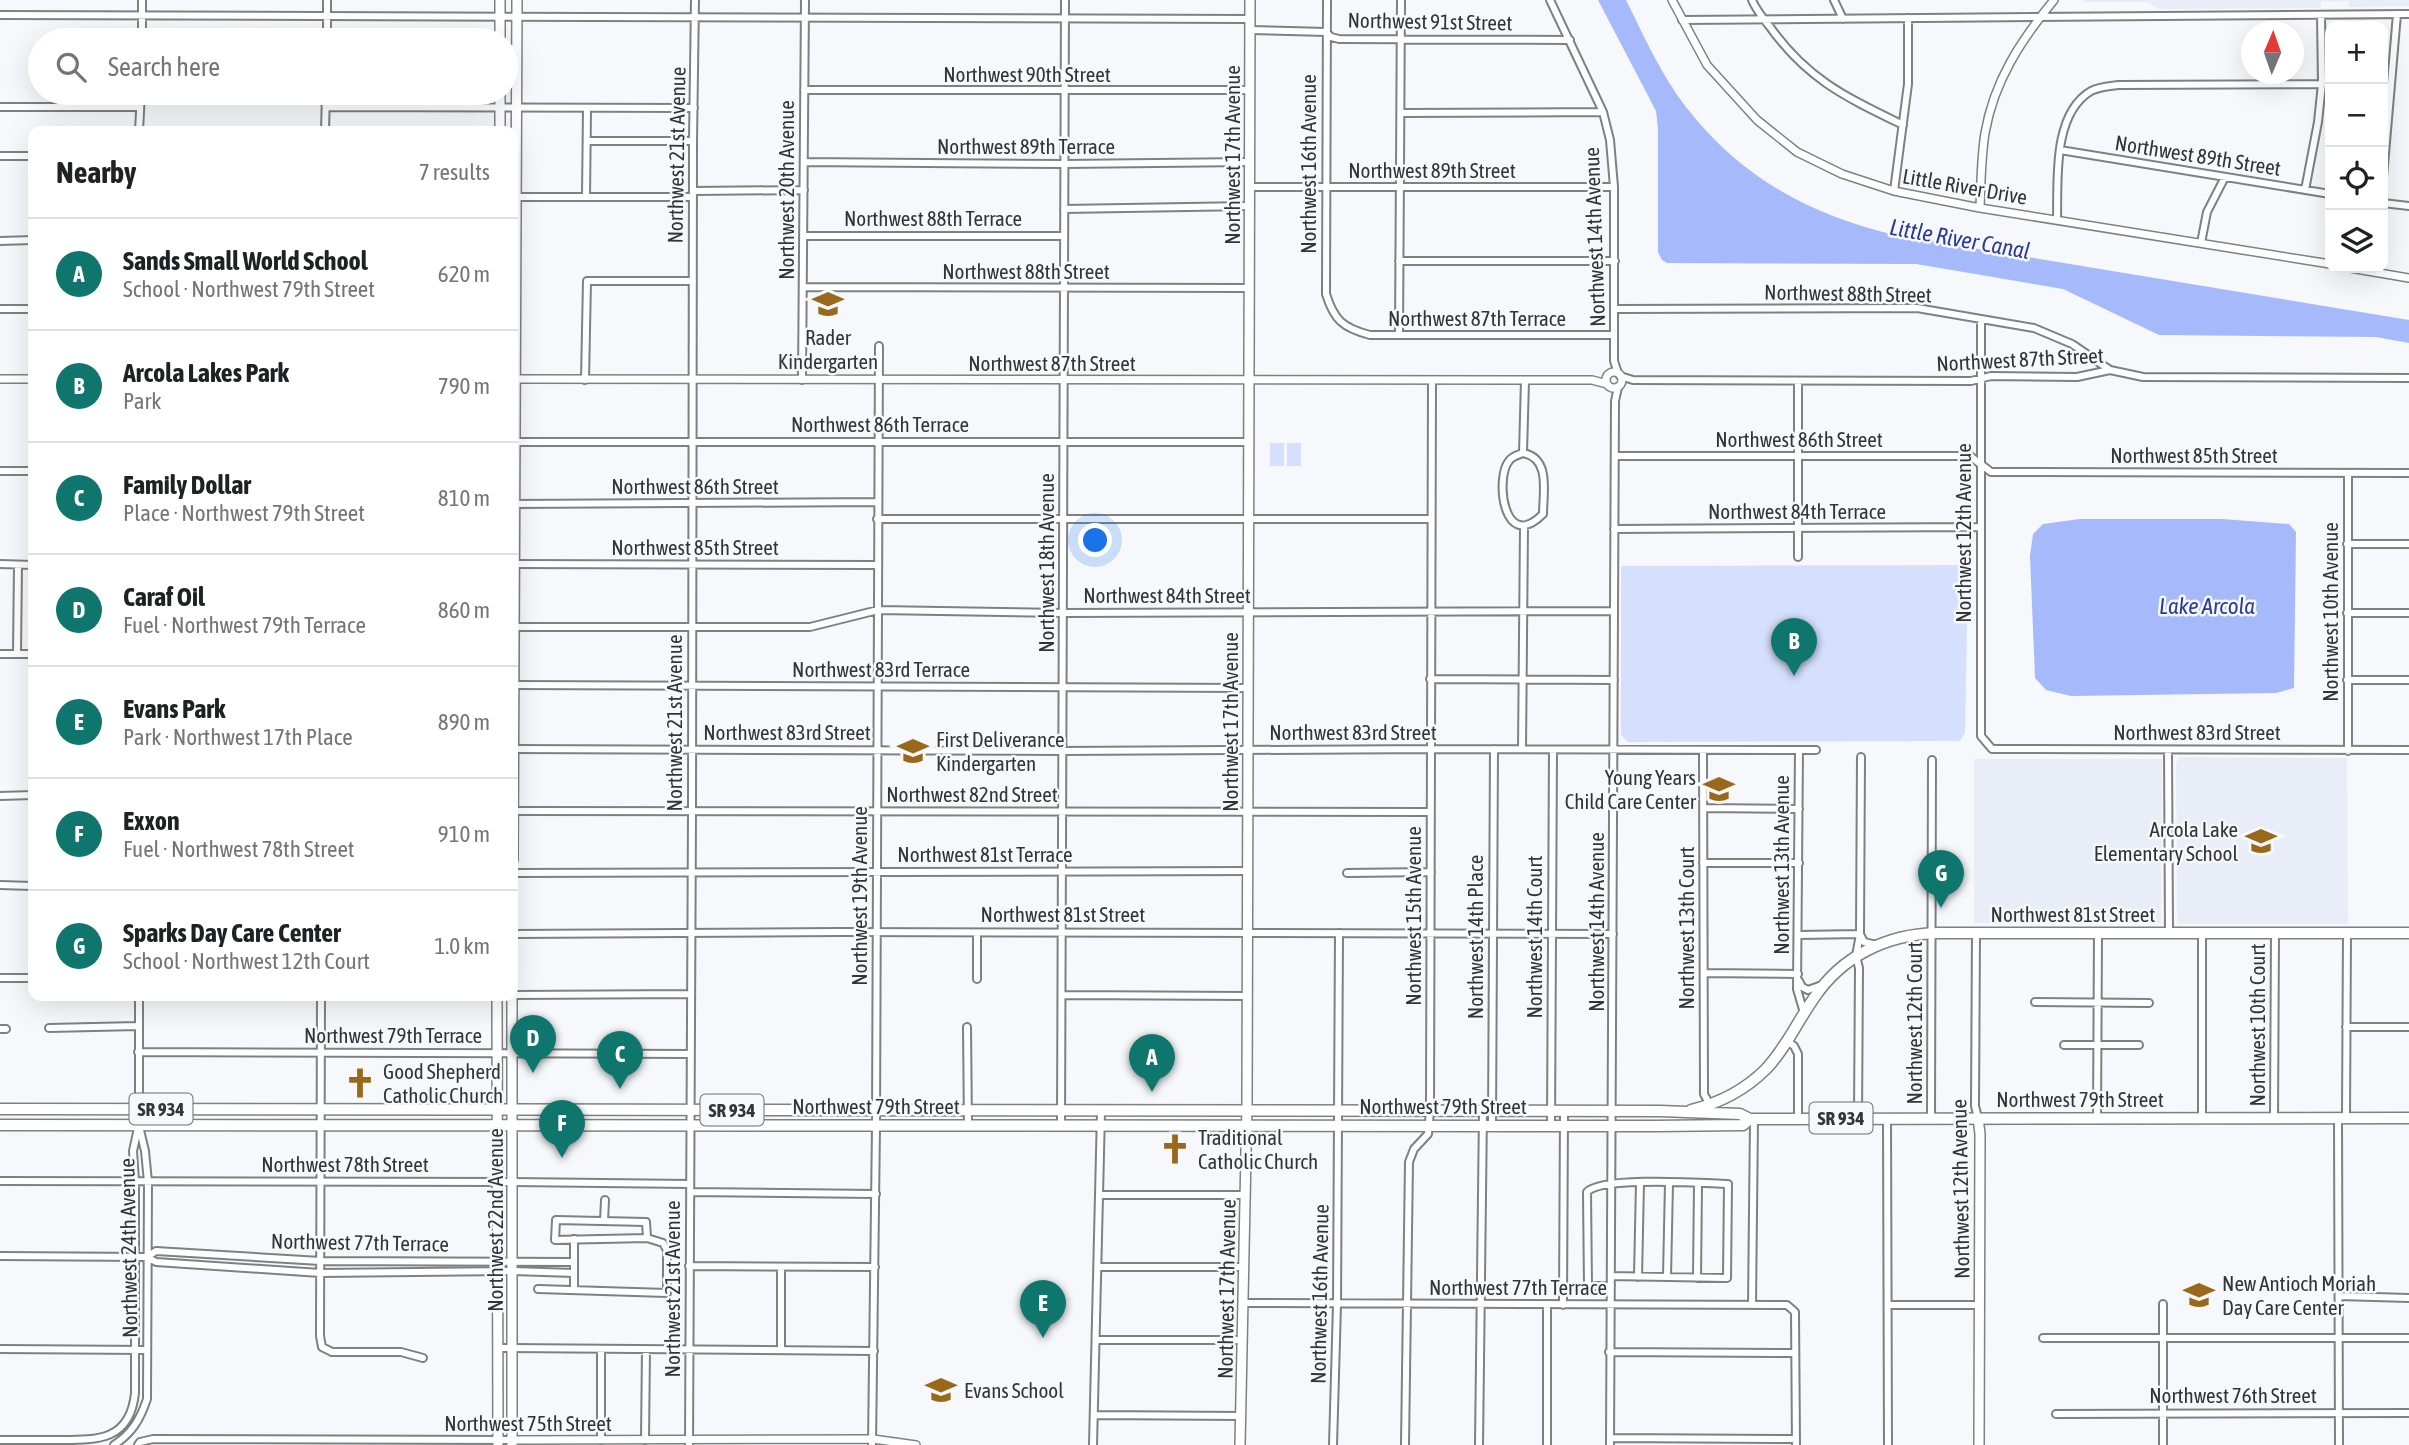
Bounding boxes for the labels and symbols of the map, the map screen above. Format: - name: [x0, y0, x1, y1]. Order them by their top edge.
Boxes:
- street label: Northwest 91st Street: [1347, 8, 1513, 34]
- north arrow: [2241, 21, 2304, 84]
- street label: Northwest 90th Street: [943, 62, 1111, 86]
- street label: Northwest 17th Avenue: [1220, 65, 1244, 245]
- street label: Northwest 21st Avenue: [662, 66, 690, 244]
- street label: Northwest 16th Avenue: [1296, 74, 1320, 254]
- street label: Northwest 20th Avenue: [774, 100, 798, 280]
- street label: Northwest 89th Street: [2113, 130, 2283, 180]
- street label: Northwest 89th Terrace: [937, 134, 1115, 158]
- street label: Northwest 14th Avenue: [1579, 147, 1609, 327]
- street label: Northwest 89th Street: [1348, 158, 1516, 182]
- street label: Little River Drive: [1901, 163, 2029, 209]
- street label: Northwest 88th Terrace: [844, 206, 1022, 230]
- water label: Little River Canal: [1888, 214, 2032, 264]
- street label: Northwest 88th Street: [942, 259, 1110, 283]
- street label: Northwest 88th Street: [1764, 280, 1932, 306]
- school or university icon: Rader Kindergarten: [811, 287, 845, 321]
- street label: Northwest 87th Terrace: [1388, 306, 1566, 330]
- place label: Rader Kindergarten: [778, 325, 878, 373]
- street label: Northwest 87th Street: [1936, 343, 2104, 375]
- street label: Northwest 87th Street: [968, 351, 1136, 375]
- street label: Northwest 86th Terrace: [791, 412, 969, 436]
- street label: Northwest 86th Street: [1715, 427, 1883, 451]
- street label: Northwest 12th Avenue: [1951, 443, 1975, 623]
- street label: Northwest 85th Street: [2110, 443, 2278, 467]
- street label: Northwest 18th Avenue: [1034, 473, 1058, 653]
- street label: Northwest 86th Street: [611, 474, 779, 498]
- street label: Northwest 84th Terrace: [1708, 499, 1886, 523]
- street label: Northwest 10th Avenue: [2318, 522, 2342, 702]
- your location: [1078, 523, 1112, 557]
- street label: Northwest 85th Street: [611, 535, 779, 559]
- street label: Northwest 84th Street: [1083, 583, 1251, 607]
- water label: Lake Arcola: [2159, 593, 2255, 619]
- pin: B: [1771, 618, 1817, 676]
- street label: Northwest 17th Avenue: [1218, 632, 1242, 812]
- street label: Northwest 21st Avenue: [662, 635, 686, 811]
- street label: Northwest 83rd Terrace: [792, 657, 970, 681]
- street label: Northwest 83rd Street: [703, 720, 871, 744]
- street label: Northwest 83rd Street: [1269, 720, 1437, 744]
- street label: Northwest 83rd Street: [2113, 720, 2281, 744]
- place label: First Deliverance Kindergarten: [936, 727, 1065, 775]
- school or university icon: First Deliverance Kindergarten: [896, 734, 930, 768]
- place label: Young Years Child Care Center: [1565, 765, 1697, 813]
- school or university icon: Young Years Child Care Center: [1702, 772, 1736, 806]
- street label: Northwest 13th Avenue: [1769, 775, 1793, 955]
- street label: Northwest 82nd Street: [886, 782, 1058, 806]
- street label: Northwest 19th Avenue: [847, 806, 871, 986]
- place label: Arcola Lake Elementary School: [2094, 817, 2238, 865]
- school or university icon: Arcola Lake Elementary School: [2244, 824, 2278, 858]
- street label: Northwest 15th Avenue: [1401, 826, 1425, 1006]
- street label: Northwest 14th Avenue: [1584, 832, 1608, 1012]
- street label: Northwest 81st Terrace: [897, 842, 1073, 866]
- street label: Northwest 13th Court: [1674, 846, 1698, 1010]
- pin: G: [1918, 850, 1964, 908]
- street label: Northwest 14th Place: [1463, 855, 1487, 1019]
- street label: Northwest 14th Court: [1522, 855, 1546, 1019]
- street label: Northwest 81st Street: [981, 902, 1145, 926]
- street label: Northwest 81st Street: [1991, 902, 2155, 926]
- street label: Northwest 12th Court: [1902, 941, 1926, 1105]
- street label: Northwest 10th Court: [2245, 943, 2269, 1107]
- pin: D: [510, 1015, 556, 1073]
- street label: Northwest 79th Terrace: [304, 1023, 482, 1047]
- pin: C: [597, 1031, 643, 1089]
- pin: A: [1129, 1034, 1175, 1092]
- place label: Good Shepherd Catholic Church: [383, 1059, 503, 1107]
- church icon: Good Shepherd Catholic Church: [343, 1066, 377, 1100]
- street label: Northwest 79th Street: [1996, 1087, 2164, 1111]
- road number: SR 934: [130, 1093, 192, 1124]
- road number: SR 934: [700, 1094, 764, 1126]
- street label: Northwest 79th Street: [792, 1094, 960, 1118]
- street label: Northwest 79th Street: [1359, 1094, 1527, 1118]
- street label: Northwest 12th Avenue: [1946, 1099, 1974, 1279]
- pin: F: [539, 1100, 585, 1158]
- road number: SR 934: [1810, 1102, 1872, 1134]
- place label: Traditional Catholic Church: [1198, 1125, 1318, 1173]
- street label: Northwest 22nd Avenue: [483, 1128, 507, 1312]
- church icon: Traditional Catholic Church: [1158, 1132, 1192, 1166]
- street label: Northwest 78th Street: [261, 1152, 429, 1176]
- street label: Northwest 24th Avenue: [114, 1158, 142, 1338]
- street label: Northwest 17th Avenue: [1212, 1199, 1240, 1379]
- street label: Northwest 21st Avenue: [660, 1201, 684, 1377]
- street label: Northwest 16th Avenue: [1305, 1204, 1333, 1384]
- street label: Northwest 77th Terrace: [271, 1228, 449, 1256]
- place label: New Antioch Moriah Day Care Center: [2222, 1271, 2376, 1319]
- street label: Northwest 77th Terrace: [1429, 1275, 1607, 1299]
- school or university icon: New Antioch Moriah Day Care Center: [2182, 1278, 2216, 1312]
- pin: E: [1020, 1280, 1066, 1338]
- school or university icon: Evans School: [924, 1373, 958, 1407]
- place label: Evans School: [964, 1378, 1064, 1402]
- street label: Northwest 76th Street: [2149, 1383, 2317, 1407]
- street label: Northwest 75th Street: [444, 1411, 612, 1435]

